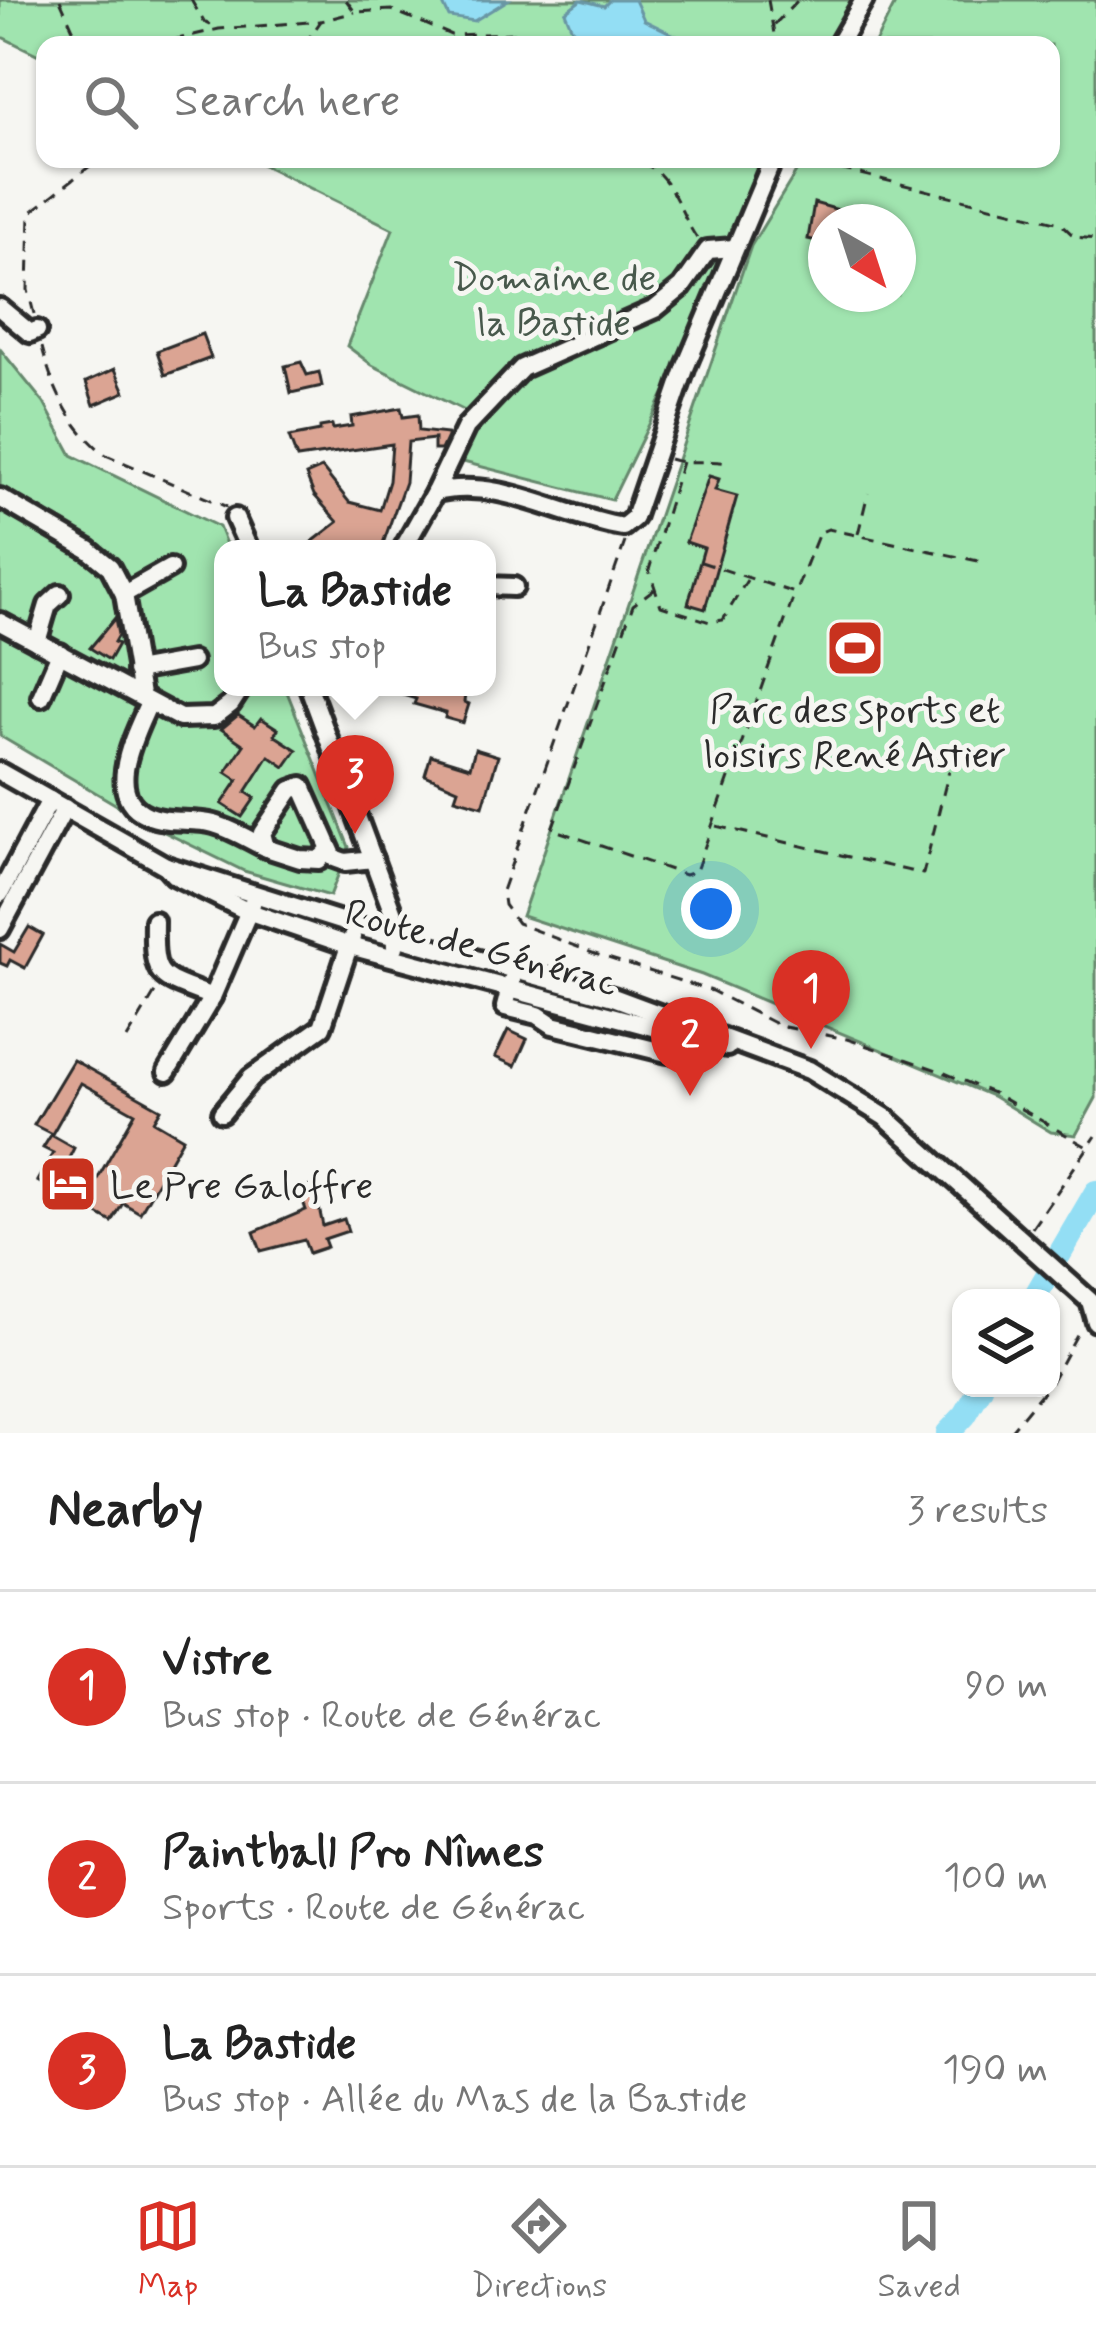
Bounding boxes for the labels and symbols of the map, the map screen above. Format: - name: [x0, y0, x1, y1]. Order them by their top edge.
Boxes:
- north arrow: [808, 204, 916, 312]
- park label: Domaine de la Bastide: [452, 254, 656, 350]
- sports icon: Parc des sports et loisirs René Astier: [824, 617, 886, 679]
- place label: Parc des sports et loisirs René Astier: [704, 686, 1006, 782]
- pin: 3: [316, 735, 394, 834]
- your location: [681, 879, 741, 939]
- street label: Route de Générac: [339, 889, 623, 1010]
- pin: 1: [772, 950, 850, 1049]
- pin: 2: [651, 997, 729, 1096]
- hotel icon: Le Pre Galoffre: [37, 1153, 99, 1215]
- place label: Le Pre Galoffre: [110, 1162, 373, 1213]

